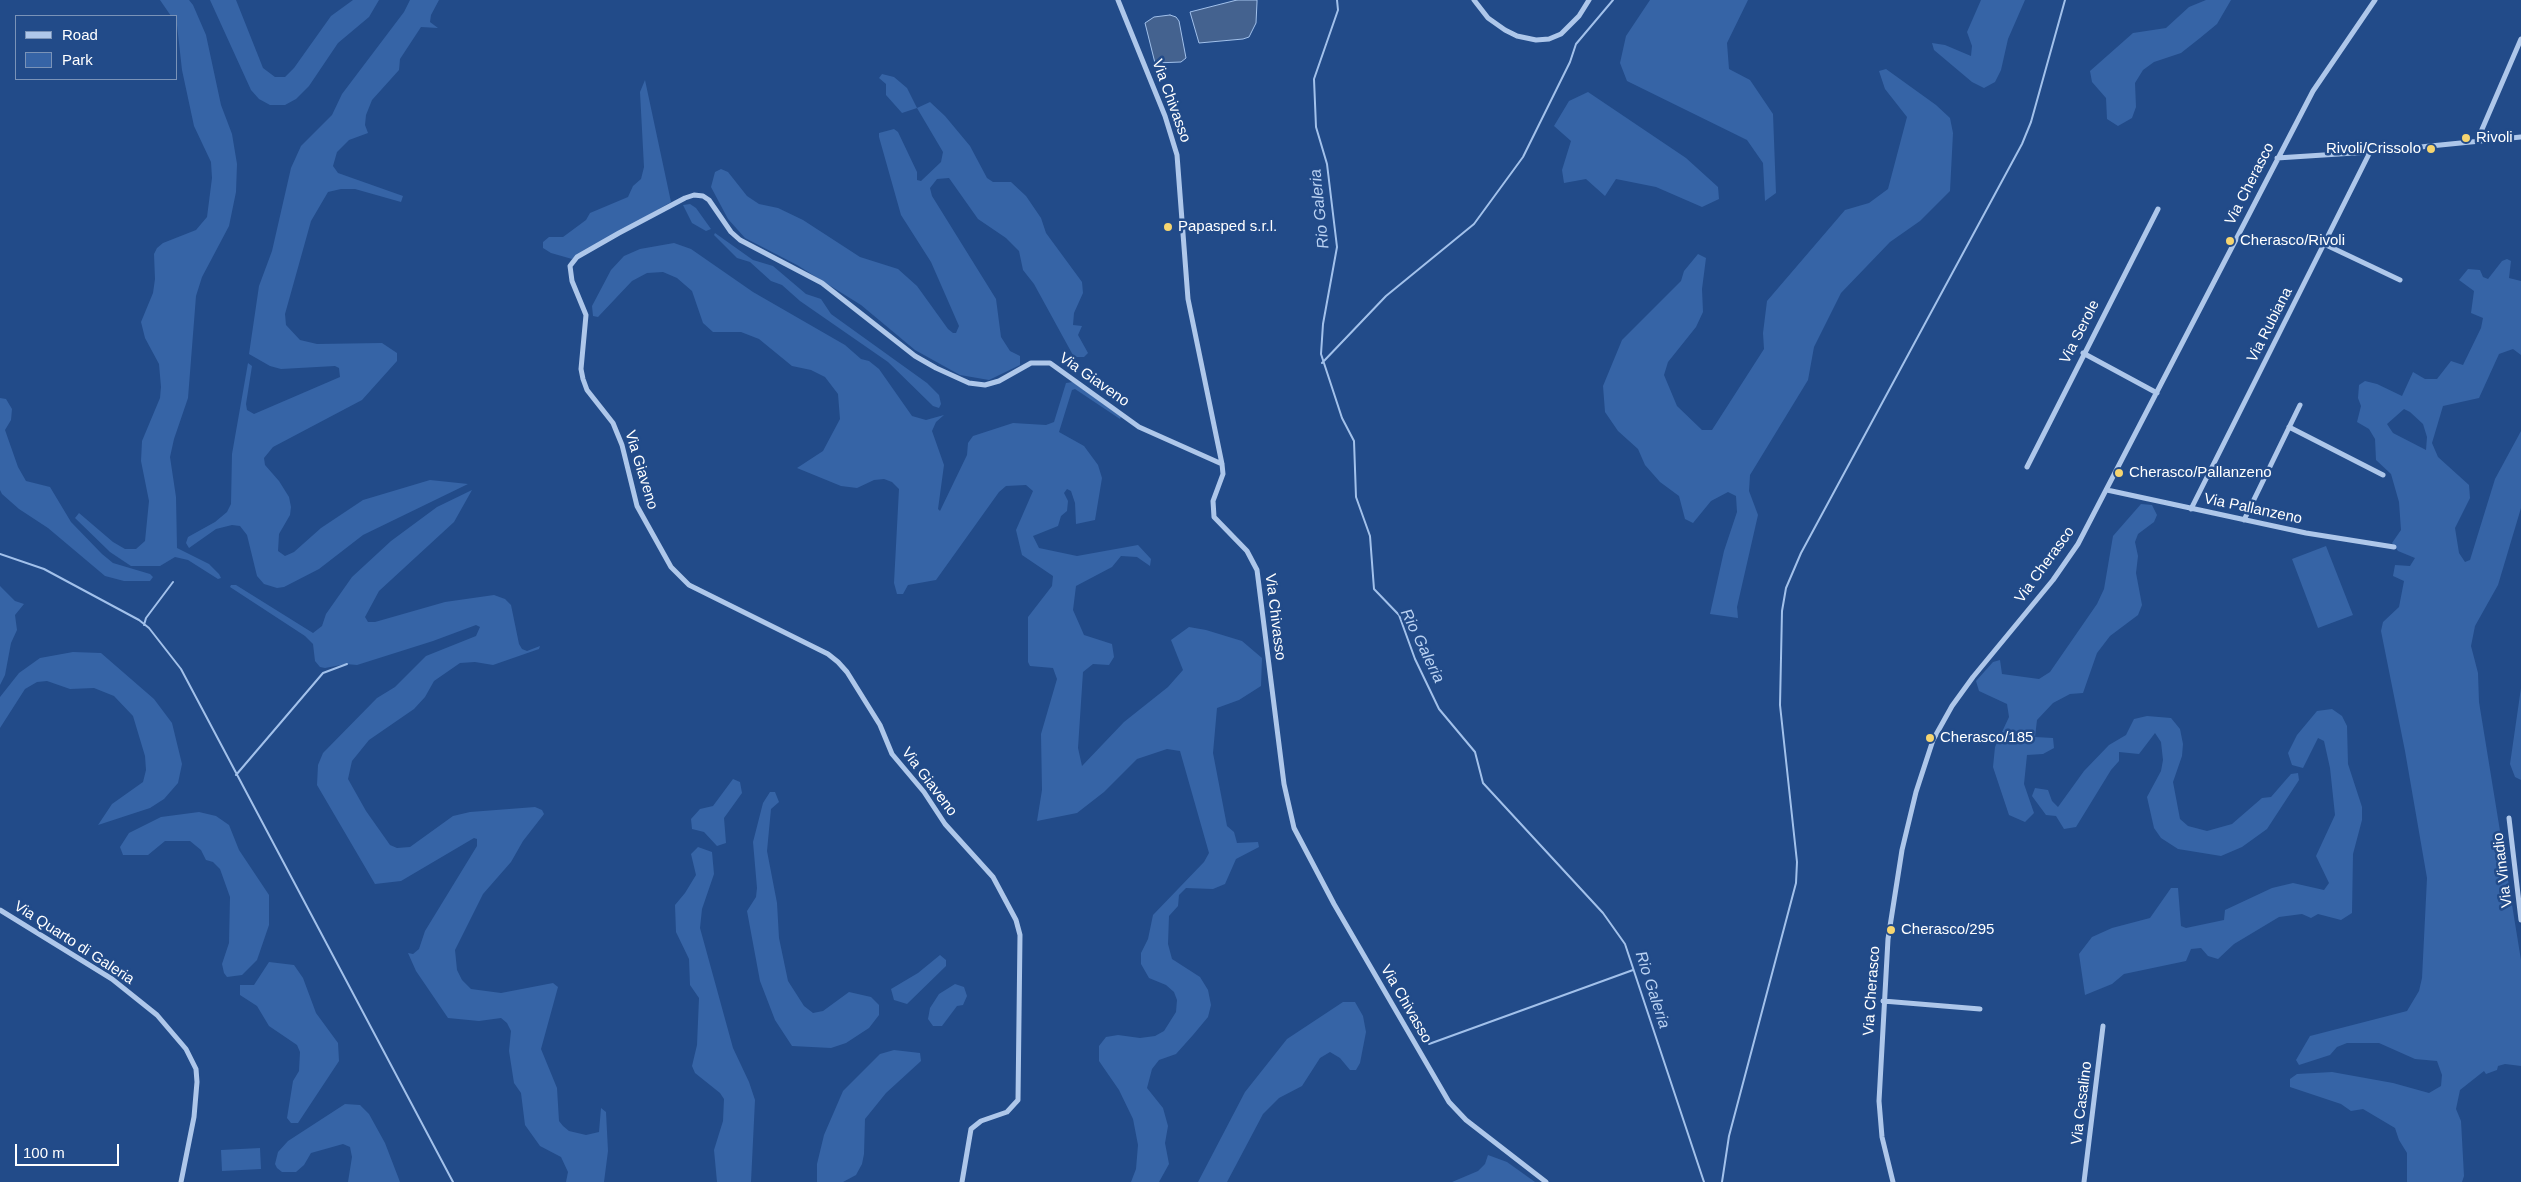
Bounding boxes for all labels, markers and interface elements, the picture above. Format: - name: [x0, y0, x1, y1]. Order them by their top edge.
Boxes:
- legend: [15, 15, 178, 80]
- text: Road: [62, 26, 98, 43]
- text: Park: [62, 51, 93, 68]
- street label: Via Chivasso: [1148, 57, 1194, 145]
- place label: Rivoli: [2476, 129, 2513, 147]
- marker: Rivoli: [2460, 132, 2472, 144]
- street label: Via Cherasco: [2222, 140, 2278, 228]
- place label: Rivoli/Crissolo: [2326, 140, 2421, 158]
- marker: Rivoli/Crissolo: [2425, 143, 2437, 155]
- water label: Rio Galeria: [1306, 168, 1334, 250]
- place label: Papasped s.r.l.: [1178, 218, 1277, 236]
- marker: Papasped s.r.l.: [1162, 221, 1174, 233]
- place label: Cherasco/Rivoli: [2240, 232, 2345, 250]
- marker: Cherasco/Rivoli: [2224, 235, 2236, 247]
- street label: Via Rubiana: [2243, 285, 2297, 365]
- street label: Via Serole: [2056, 297, 2104, 367]
- street label: Via Giaveno: [1055, 349, 1133, 411]
- street label: Via Giaveno: [620, 428, 662, 512]
- place label: Cherasco/Pallanzeno: [2129, 464, 2272, 482]
- marker: Cherasco/Pallanzeno: [2113, 467, 2125, 479]
- street label: Via Pallanzeno: [2202, 490, 2304, 528]
- street label: Via Cherasco: [2011, 523, 2079, 607]
- street label: Via Chivasso: [1261, 573, 1289, 661]
- water label: Rio Galeria: [1396, 606, 1448, 686]
- place label: Cherasco/185: [1940, 729, 2033, 747]
- marker: Cherasco/185: [1924, 732, 1936, 744]
- street label: Via Giaveno: [897, 744, 961, 820]
- street label: Via Vinadio: [2489, 832, 2517, 908]
- street label: Via Quarto di Galeria: [10, 897, 138, 989]
- place label: Cherasco/295: [1901, 921, 1994, 939]
- marker: Cherasco/295: [1885, 924, 1897, 936]
- street label: Via Cherasco: [1860, 946, 1884, 1036]
- water label: Rio Galeria: [1631, 949, 1673, 1031]
- street label: Via Chivasso: [1376, 962, 1436, 1046]
- street label: Via Casalino: [2068, 1060, 2096, 1146]
- scale bar: [18, 1134, 121, 1166]
- text: 100 m: [23, 1144, 65, 1161]

